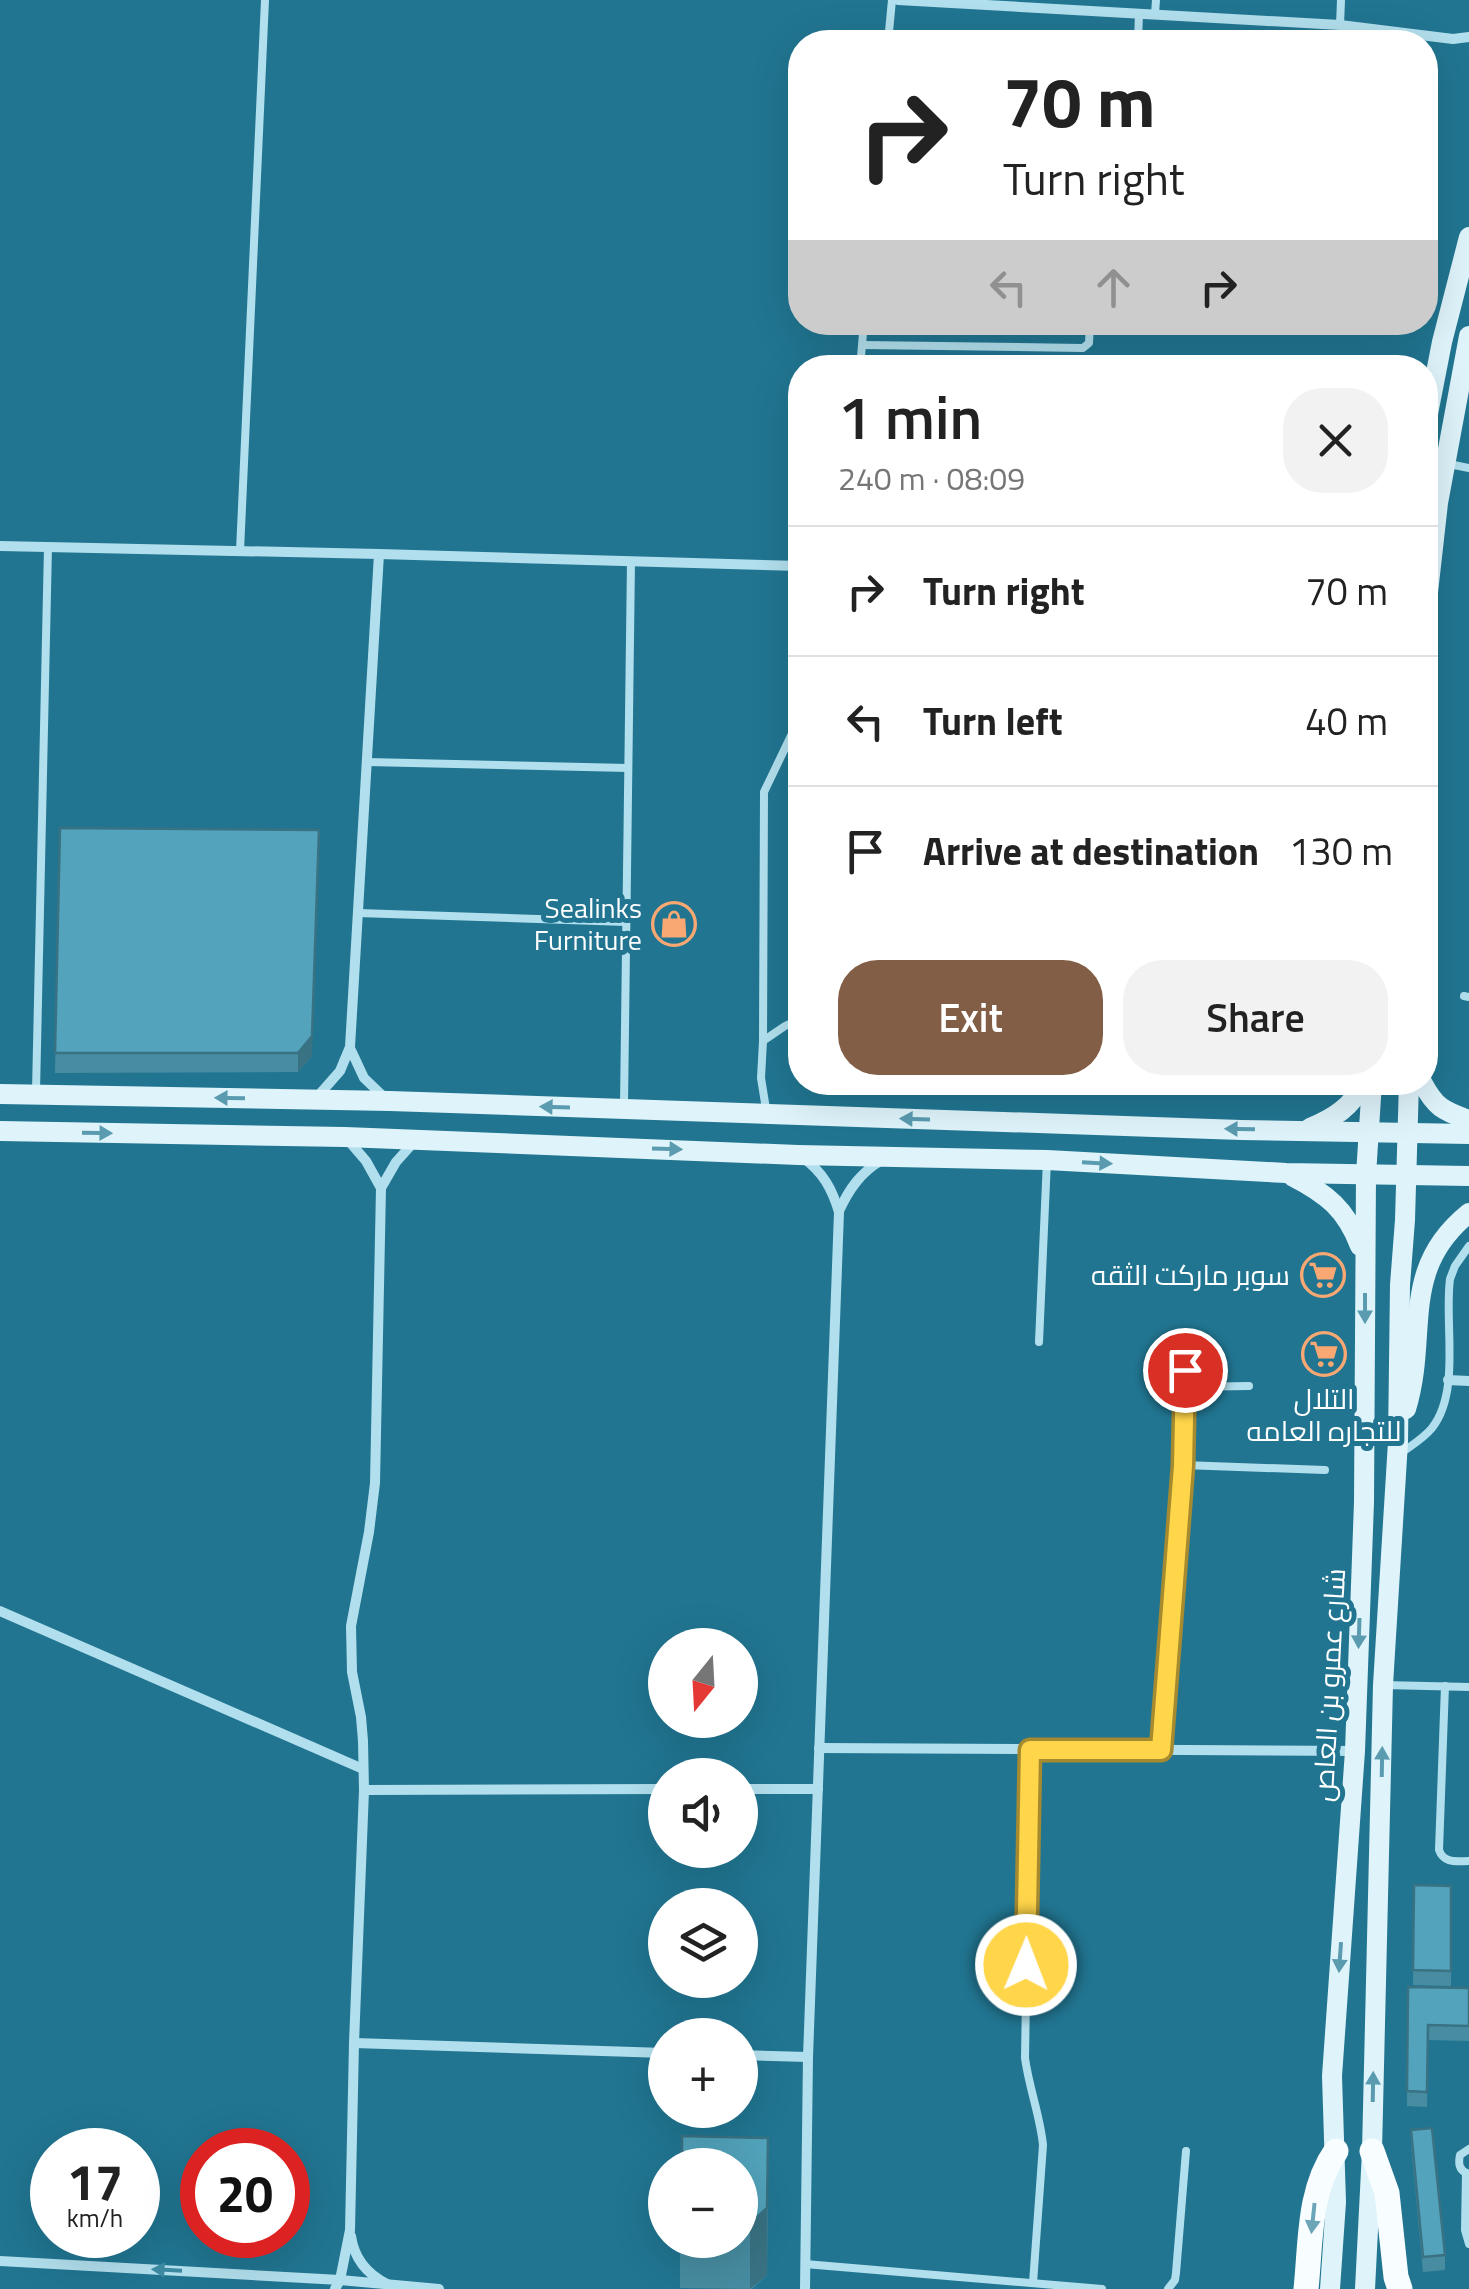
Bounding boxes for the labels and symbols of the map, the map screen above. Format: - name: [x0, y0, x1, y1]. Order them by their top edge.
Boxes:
- place label: Sealinks Furniture: [534, 886, 642, 961]
- shop icon: Sealinks Furniture: [651, 901, 697, 947]
- one-way arrow: [214, 1090, 246, 1106]
- one-way arrow: [539, 1098, 571, 1114]
- one-way arrow: [898, 1110, 930, 1126]
- one-way arrow: [1223, 1121, 1255, 1137]
- one-way arrow: [82, 1125, 114, 1141]
- one-way arrow: [652, 1142, 684, 1158]
- one-way arrow: [1082, 1155, 1113, 1171]
- supermarket icon: سوبر ماركت الثقه: [1300, 1252, 1346, 1298]
- place label: سوبر ماركت الثقه: [1091, 1253, 1290, 1296]
- one-way arrow: [1357, 1292, 1373, 1324]
- pin: [1143, 1328, 1228, 1413]
- supermarket icon: التلال للتجاره العامه: [1301, 1331, 1347, 1377]
- place label: التلال للتجاره العامه: [1246, 1377, 1402, 1452]
- street label: شارع عمرو بن العاص: [1301, 1567, 1356, 1803]
- one-way arrow: [1351, 1617, 1367, 1649]
- north arrow: [648, 1628, 758, 1738]
- one-way arrow: [1374, 1745, 1390, 1777]
- position arrow: [974, 1913, 1078, 2017]
- one-way arrow: [1331, 1942, 1347, 1974]
- one-way arrow: [1366, 2070, 1382, 2102]
- speed limit sign: 20: [180, 2128, 310, 2258]
- one-way arrow: [1305, 2202, 1321, 2234]
- one-way arrow: [150, 2262, 182, 2278]

